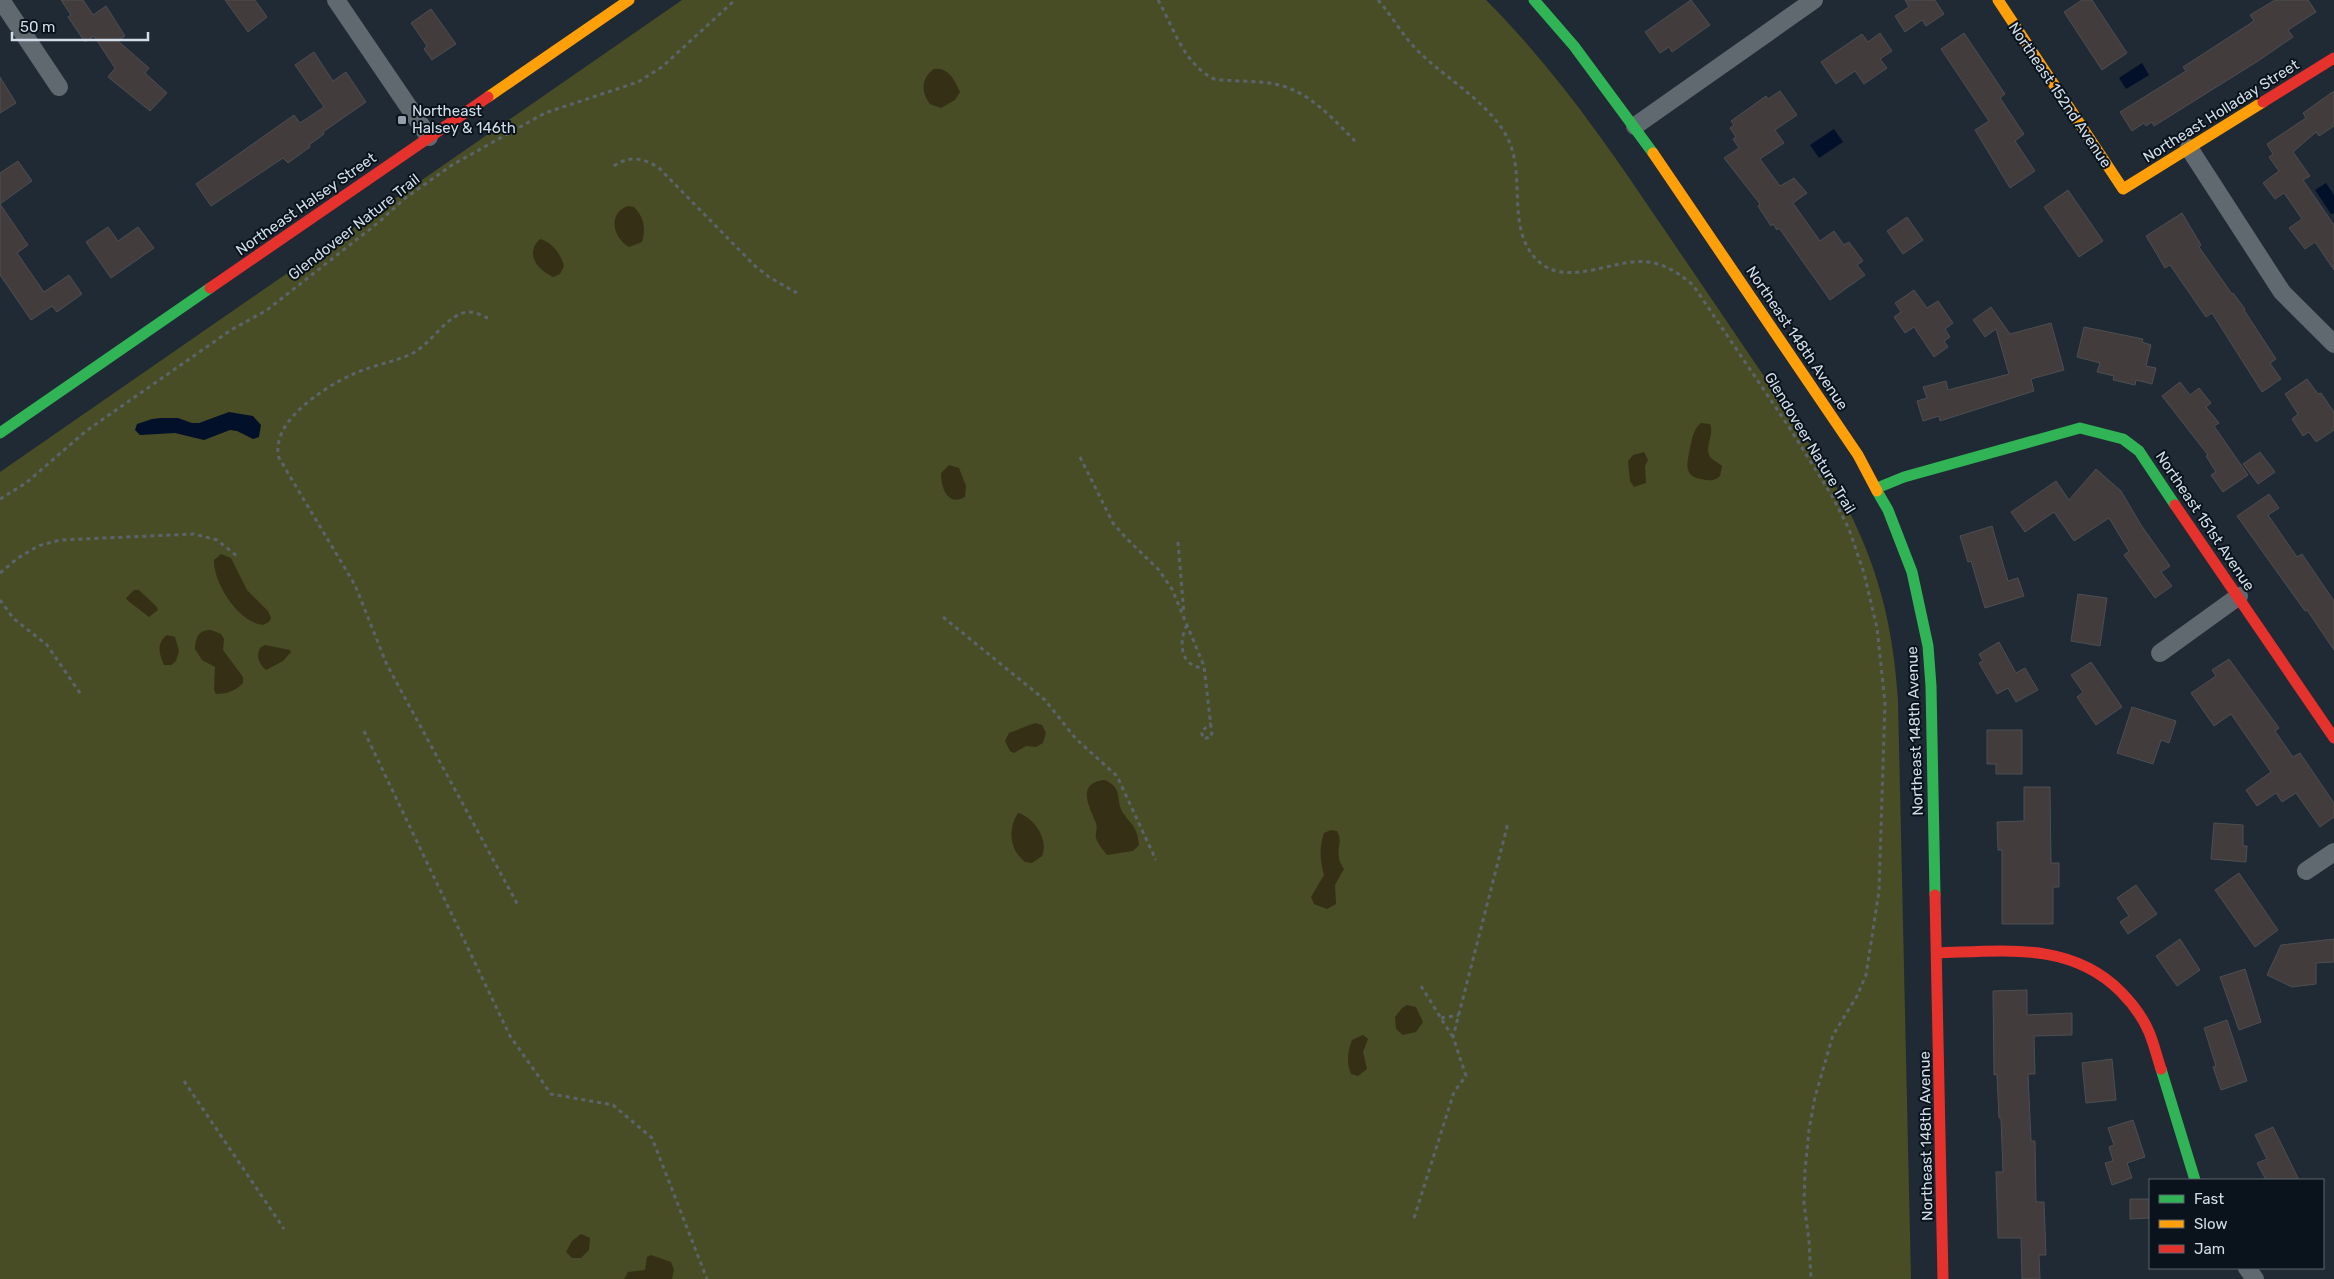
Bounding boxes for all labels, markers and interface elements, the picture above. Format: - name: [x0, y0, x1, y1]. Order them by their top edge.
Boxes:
- scale bar: [12, 10, 149, 42]
- text: 50 m: [20, 18, 55, 36]
- street label: Northeast 152nd Avenue: [2005, 19, 2115, 171]
- street label: Northeast Holladay Street: [2140, 55, 2302, 166]
- place label: Northeast Halsey & 146th: [412, 102, 516, 137]
- marker: Northeast Halsey & 146th: [396, 114, 408, 126]
- street label: Northeast Halsey Street: [232, 149, 380, 259]
- street label: Glendoveer Nature Trail: [285, 170, 423, 284]
- street label: Northeast 148th Avenue: [1742, 263, 1852, 413]
- street label: Glendoveer Nature Trail: [1761, 369, 1859, 517]
- street label: Northeast 151st Avenue: [2152, 448, 2258, 594]
- street label: Northeast 148th Avenue: [1903, 646, 1927, 816]
- street label: Northeast 148th Avenue: [1916, 1051, 1936, 1221]
- legend: [2149, 1179, 2324, 1269]
- text: Fast: [2194, 1190, 2224, 1208]
- text: Slow: [2194, 1215, 2227, 1233]
- text: Jam: [2194, 1240, 2225, 1258]

